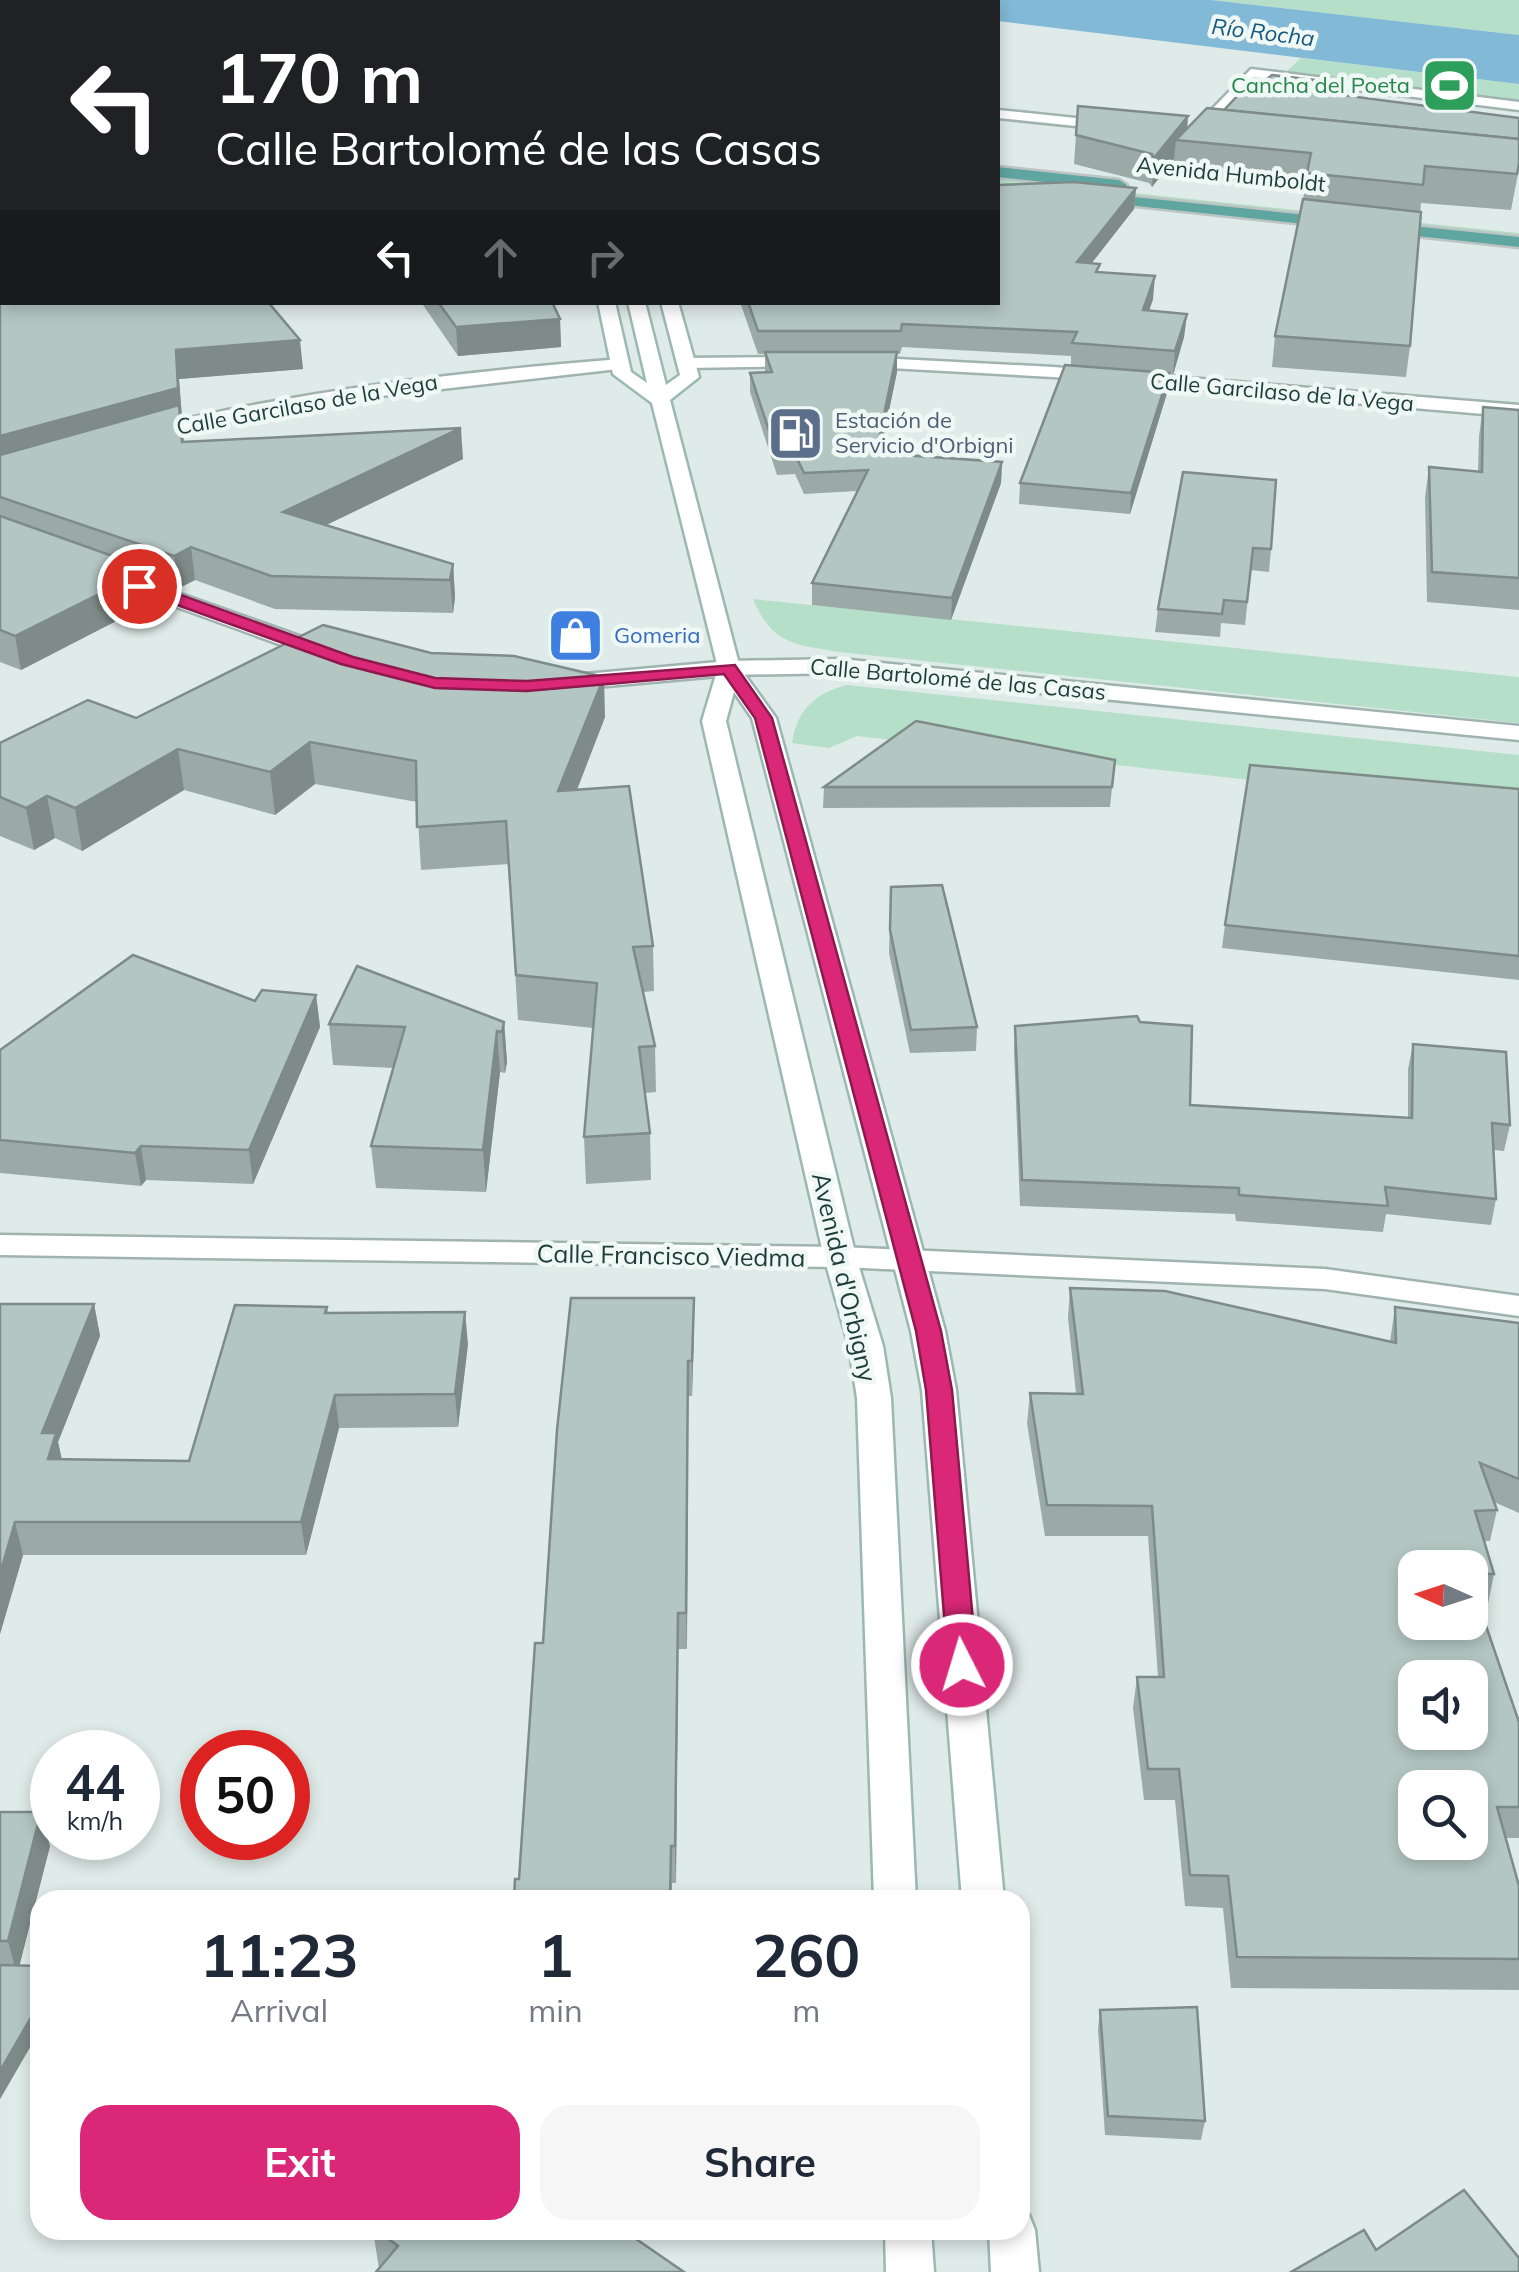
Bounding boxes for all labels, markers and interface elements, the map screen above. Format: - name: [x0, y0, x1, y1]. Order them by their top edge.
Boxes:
- water label: Río Rocha: [1210, 12, 1316, 52]
- text: 170 m: [215, 33, 423, 121]
- icon: left: [50, 40, 180, 170]
- sports icon: Cancha del Poeta: [1419, 55, 1479, 115]
- place label: Cancha del Poeta: [1231, 71, 1410, 99]
- text: Calle Bartolomé de las Casas: [215, 120, 822, 176]
- street label: Avenida Humboldt: [1135, 150, 1327, 198]
- icon: left: [368, 230, 423, 285]
- icon: ahead: [473, 230, 528, 285]
- icon: right: [578, 230, 633, 285]
- street label: Calle Garcilaso de la Vega: [174, 367, 440, 441]
- street label: Calle Garcilaso de la Vega: [1149, 367, 1415, 417]
- fuel station icon: Estación de Servicio d'Orbigni: [766, 403, 826, 463]
- place label: Estación de Servicio d'Orbigni: [835, 406, 1014, 459]
- pin: [97, 544, 182, 629]
- icon: arrive: [112, 559, 167, 614]
- shop icon: Gomeria: [545, 605, 605, 665]
- place label: Gomeria: [614, 621, 700, 649]
- street label: Calle Bartolomé de las Casas: [809, 652, 1107, 706]
- street label: Avenida d'Orbigny: [806, 1169, 884, 1385]
- street label: Calle Francisco Viedma: [536, 1237, 806, 1273]
- north arrow: [1398, 1550, 1488, 1640]
- map controls: [1398, 1550, 1488, 1860]
- position arrow: [910, 1613, 1014, 1717]
- button: sound: [1398, 1660, 1488, 1750]
- speed limit sign: 50: [180, 1730, 310, 1860]
- text: 44: [65, 1751, 125, 1814]
- button: search: [1398, 1770, 1488, 1860]
- text: km/h: [67, 1805, 123, 1836]
- text: 11:23: [200, 1917, 359, 1992]
- text: 1: [537, 1917, 573, 1992]
- text: 260: [752, 1917, 860, 1992]
- text: Arrival: [230, 1990, 328, 2030]
- text: min: [528, 1990, 583, 2030]
- text: m: [792, 1990, 820, 2030]
- button: Exit: [80, 2105, 520, 2220]
- button: Share: [540, 2105, 980, 2220]

